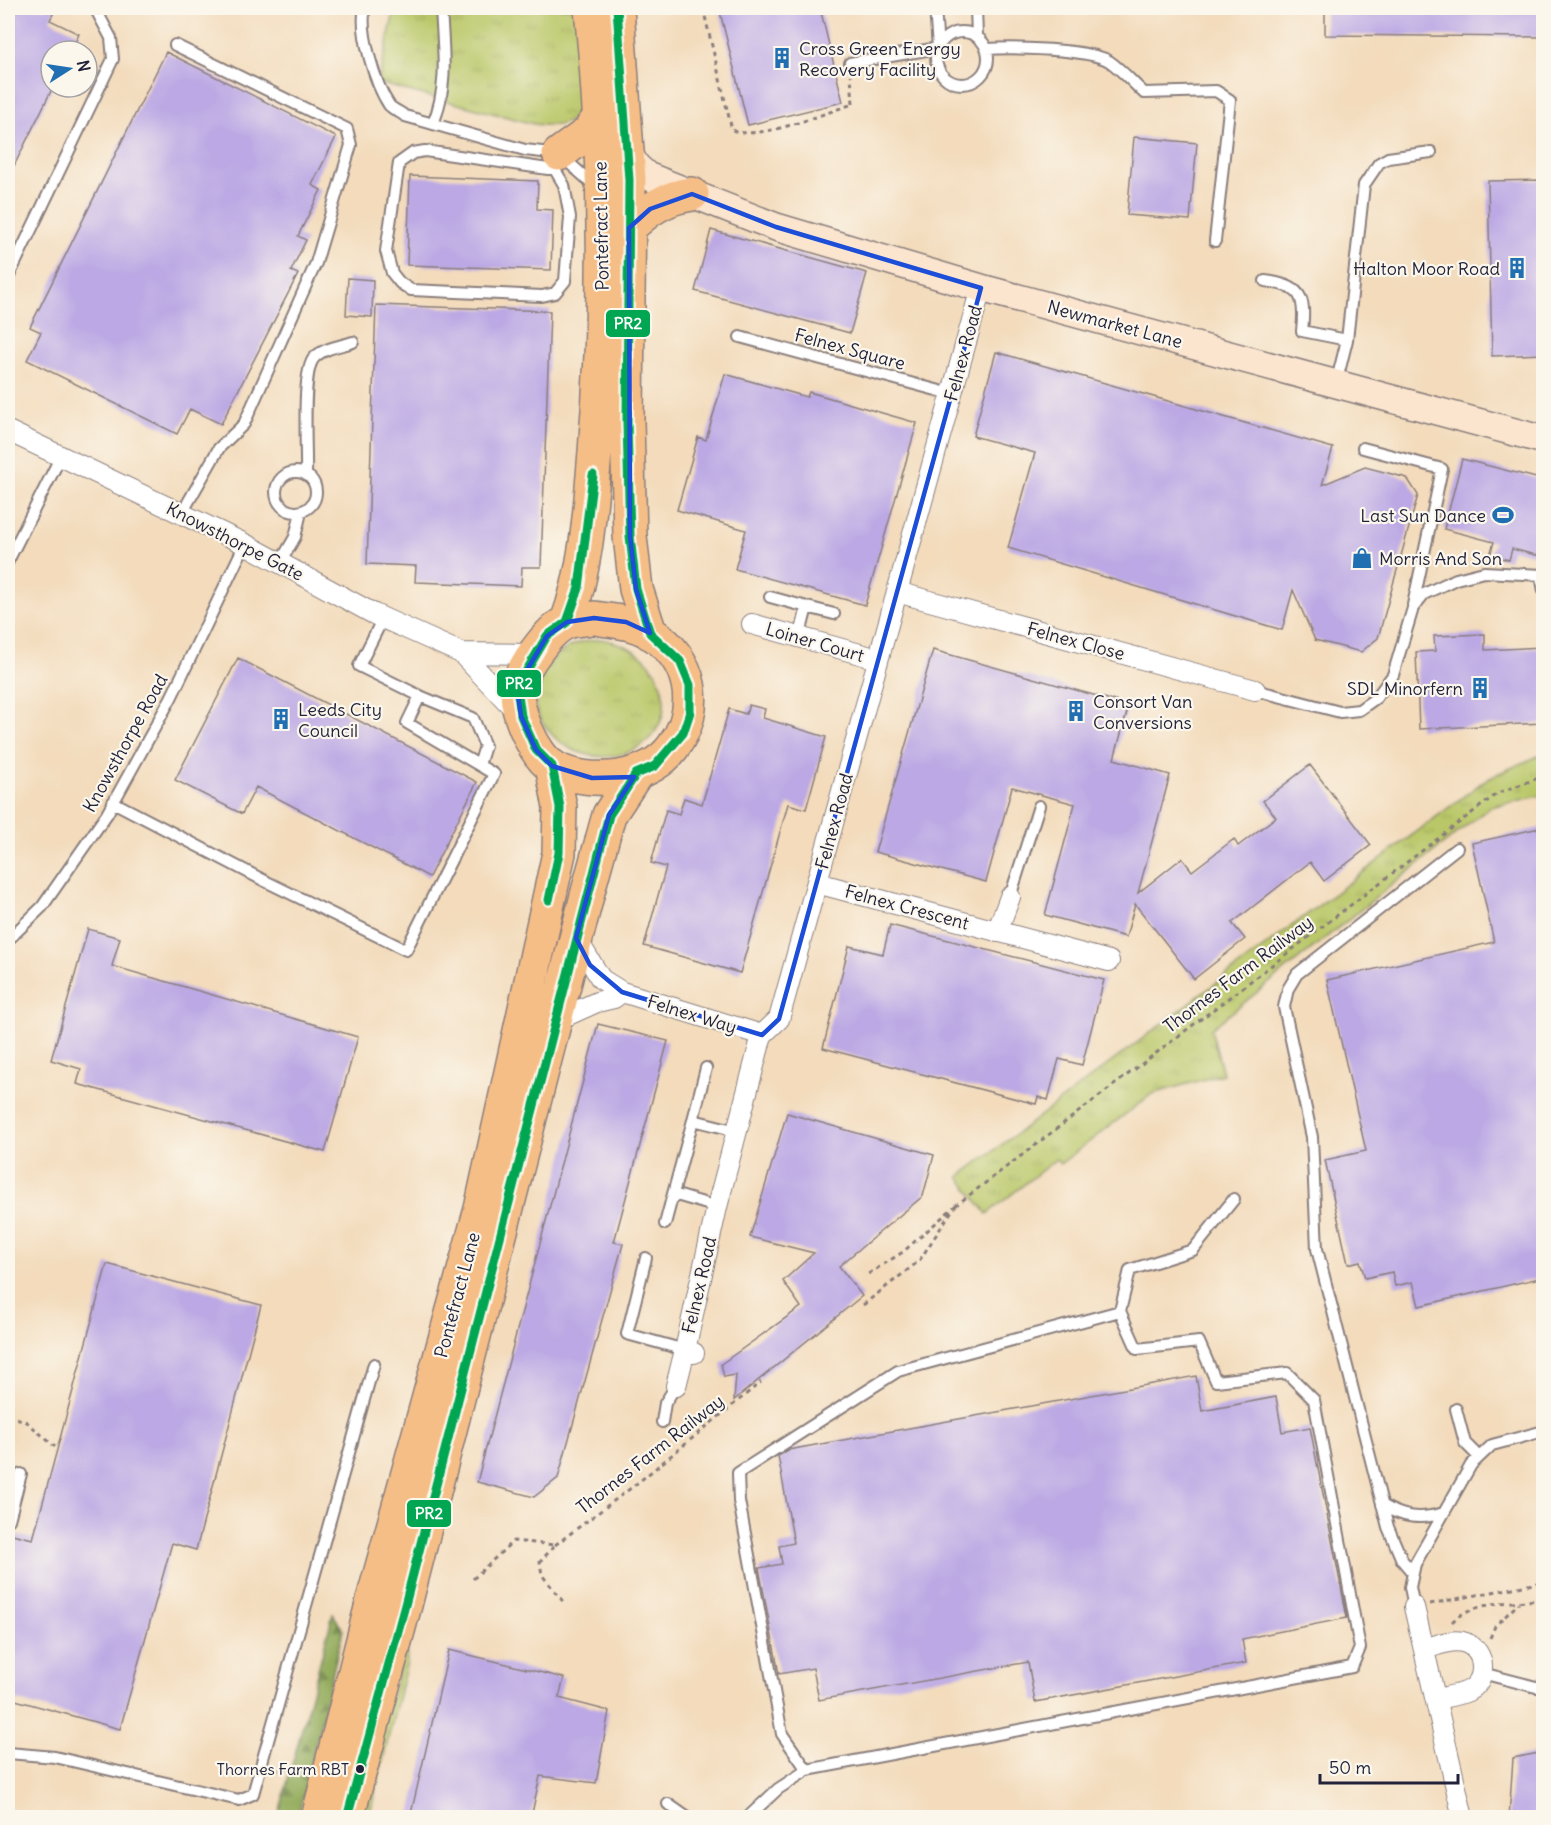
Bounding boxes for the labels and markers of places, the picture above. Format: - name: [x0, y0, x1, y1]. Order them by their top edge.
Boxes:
- place label: Cross Green Energy Recovery Facility: [799, 37, 961, 81]
- building icon: Cross Green Energy Recovery Facility: [770, 46, 794, 70]
- building icon: Halton Moor Road: [1505, 256, 1529, 280]
- place label: Halton Moor Road: [1353, 257, 1500, 280]
- sports icon: Last Sun Dance: [1491, 503, 1515, 527]
- place label: Last Sun Dance: [1360, 504, 1486, 527]
- shop icon: Morris And Son: [1350, 546, 1374, 570]
- place label: Morris And Son: [1379, 547, 1502, 570]
- building icon: SDL Minorfern: [1468, 676, 1492, 700]
- place label: SDL Minorfern: [1347, 677, 1463, 700]
- place label: Consort Van Conversions: [1093, 690, 1192, 734]
- place label: Leeds City Council: [298, 698, 382, 742]
- building icon: Consort Van Conversions: [1064, 699, 1088, 723]
- building icon: Leeds City Council: [269, 707, 293, 731]
- place label: Thornes Farm RBT: [217, 1759, 349, 1779]
- marker: Thornes Farm RBT: [354, 1763, 366, 1775]

